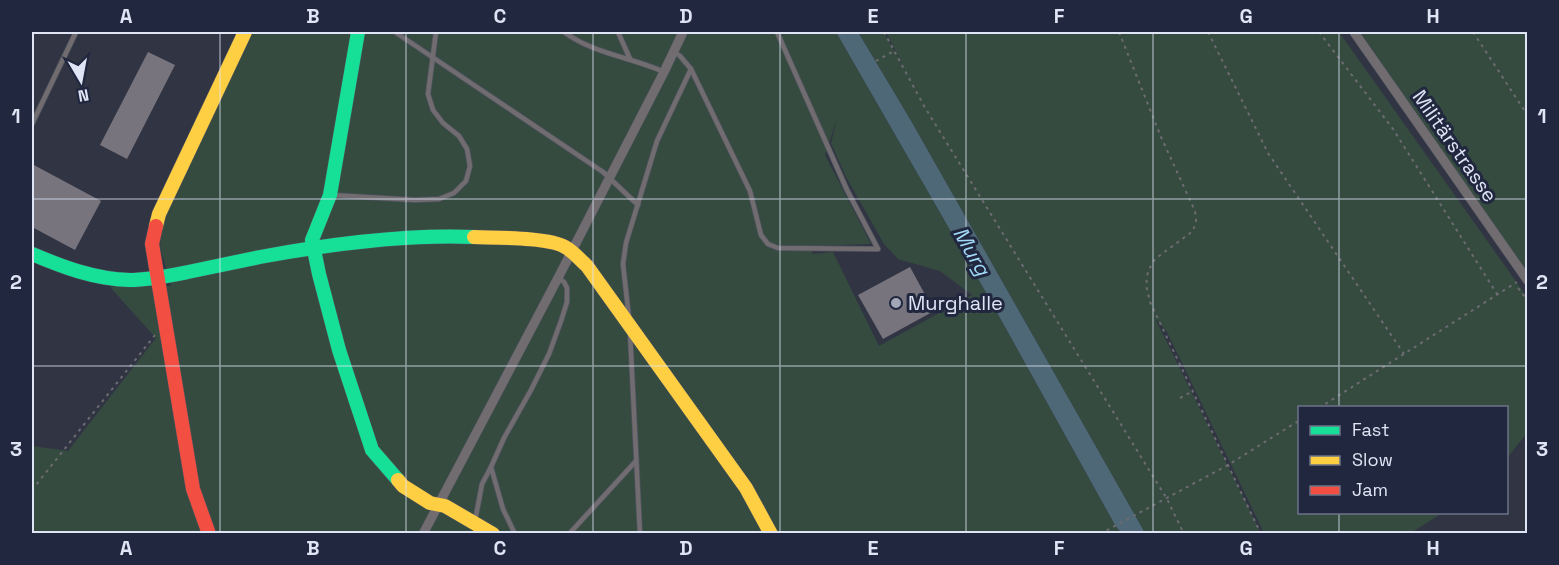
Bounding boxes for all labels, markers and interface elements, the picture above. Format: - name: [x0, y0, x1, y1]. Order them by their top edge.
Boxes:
- text: A: [120, 3, 133, 29]
- text: B: [306, 3, 320, 29]
- text: C: [494, 3, 507, 29]
- text: D: [679, 3, 693, 29]
- text: E: [867, 3, 879, 29]
- text: F: [1054, 3, 1065, 29]
- text: G: [1239, 3, 1253, 29]
- text: H: [1426, 3, 1440, 29]
- north arrow: [51, 51, 111, 111]
- text: N: [76, 84, 91, 107]
- street label: Militärstrasse: [1407, 85, 1503, 207]
- text: 1: [11, 103, 21, 129]
- text: 1: [1537, 103, 1547, 129]
- water label: Murg: [947, 222, 997, 282]
- text: 2: [10, 269, 22, 295]
- text: 2: [1536, 269, 1548, 295]
- place label: Murghalle: [908, 290, 1003, 316]
- marker: Murghalle: [889, 296, 903, 310]
- legend: [1298, 406, 1508, 514]
- text: Fast: [1352, 418, 1389, 441]
- text: 3: [10, 436, 22, 462]
- text: 3: [1536, 436, 1548, 462]
- text: Slow: [1352, 448, 1393, 471]
- text: Jam: [1352, 478, 1388, 501]
- text: A: [120, 535, 133, 561]
- text: B: [306, 535, 320, 561]
- text: C: [494, 535, 507, 561]
- text: D: [679, 535, 693, 561]
- text: E: [867, 535, 879, 561]
- text: F: [1054, 535, 1065, 561]
- text: G: [1239, 535, 1253, 561]
- text: H: [1426, 535, 1440, 561]

